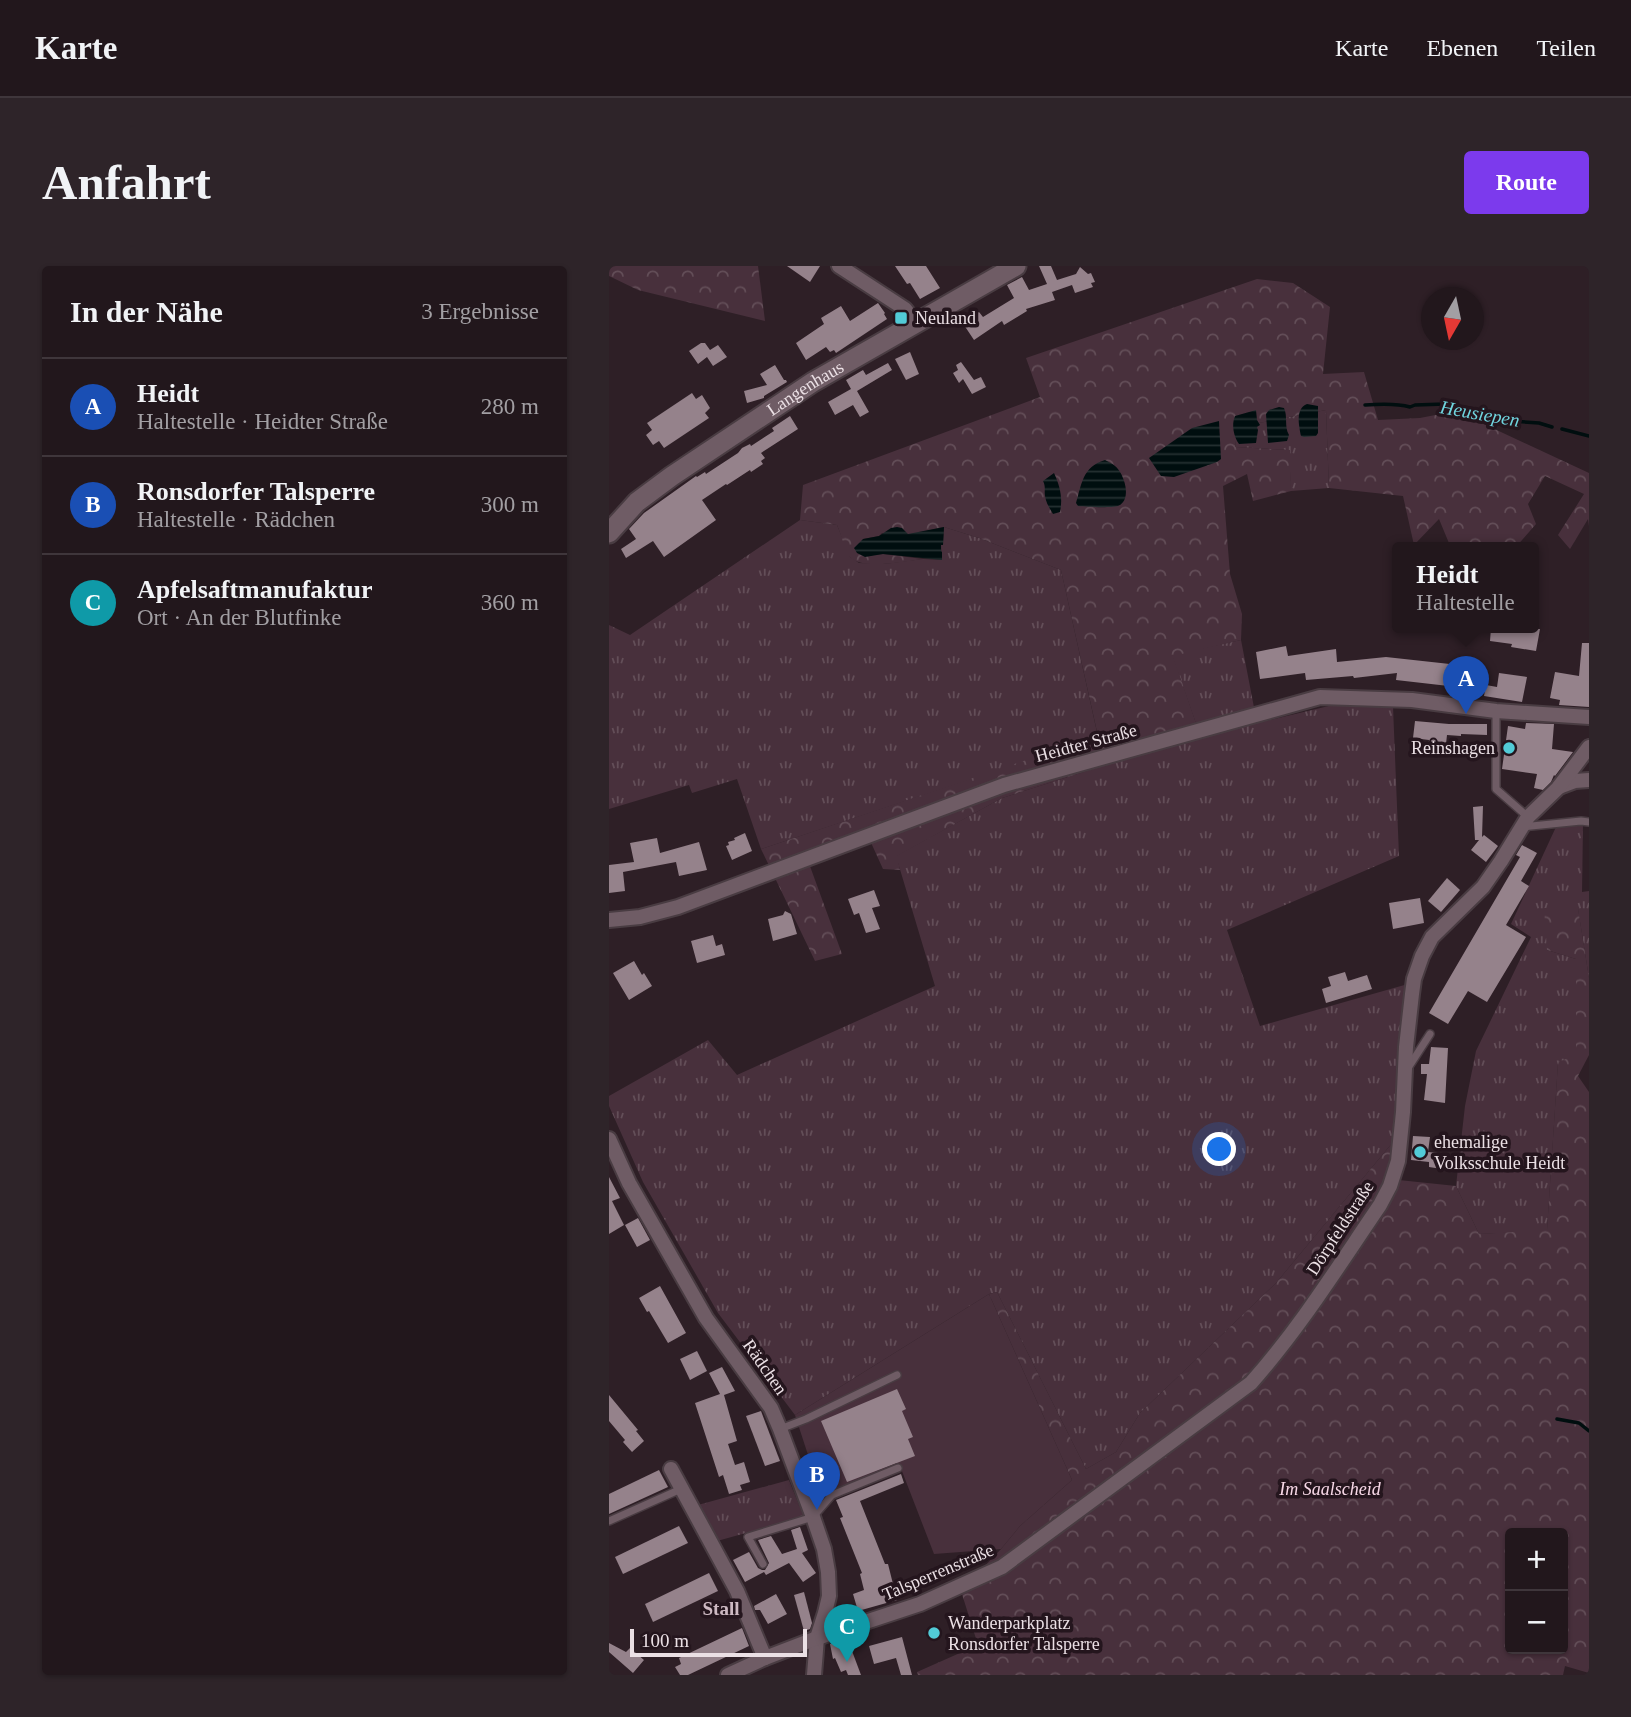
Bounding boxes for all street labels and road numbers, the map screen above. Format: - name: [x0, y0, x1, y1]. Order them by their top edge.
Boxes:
- street label: Langenhaus: [763, 357, 847, 420]
- street label: Heidter Straße: [1033, 720, 1139, 766]
- street label: Dörpfeldstraße: [1302, 1177, 1378, 1279]
- street label: Rädchen: [739, 1335, 791, 1399]
- street label: Talsperrenstraße: [879, 1540, 997, 1604]

